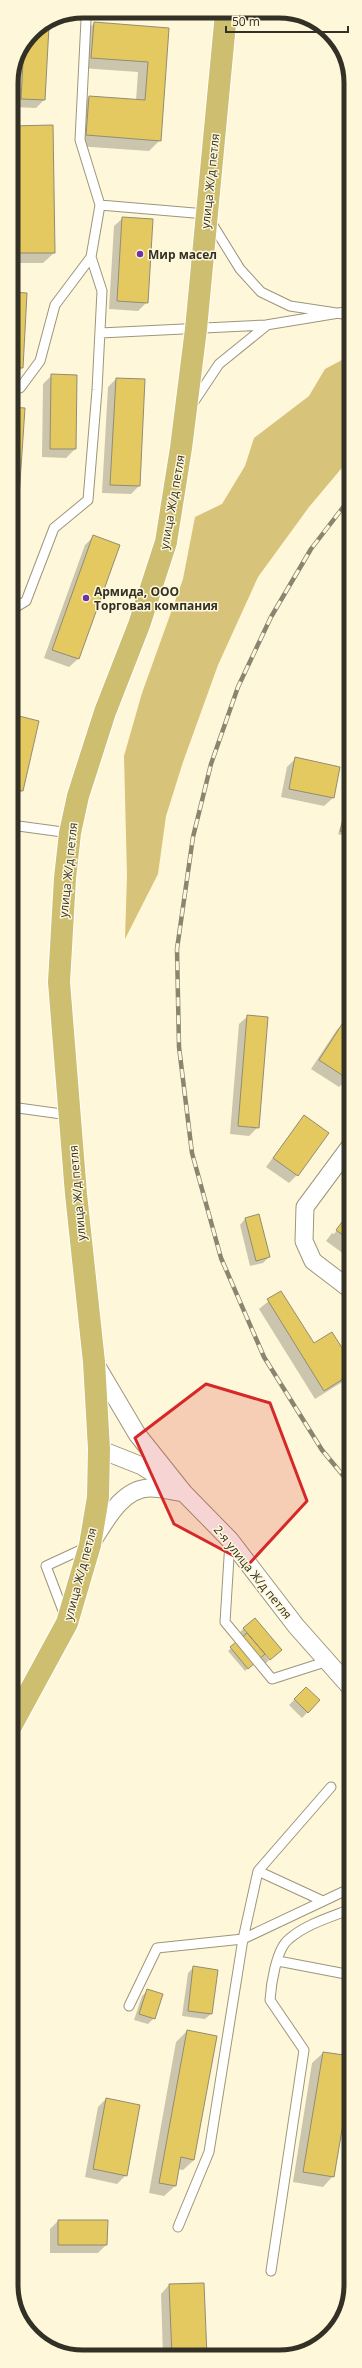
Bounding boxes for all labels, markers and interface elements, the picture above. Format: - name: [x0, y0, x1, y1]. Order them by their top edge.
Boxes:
- scale bar: [226, 8, 348, 34]
- text: 50 m: [232, 13, 260, 30]
- street label: улица Ж/д петля: [197, 133, 223, 229]
- place label: Мир масел: [148, 246, 217, 263]
- marker: Мир масел: [135, 249, 145, 259]
- street label: улица Ж/д петля: [155, 453, 189, 551]
- place label: Армида, ООО Торговая компания: [94, 583, 218, 614]
- marker: Армида, ООО Торговая компания: [81, 593, 91, 603]
- street label: улица Ж/д петля: [55, 822, 81, 918]
- street label: улица Ж/д петля: [64, 1145, 90, 1241]
- street label: 2-я улица Ж/д петля: [210, 1522, 296, 1622]
- street label: улица Ж/д петля: [59, 1526, 101, 1622]

